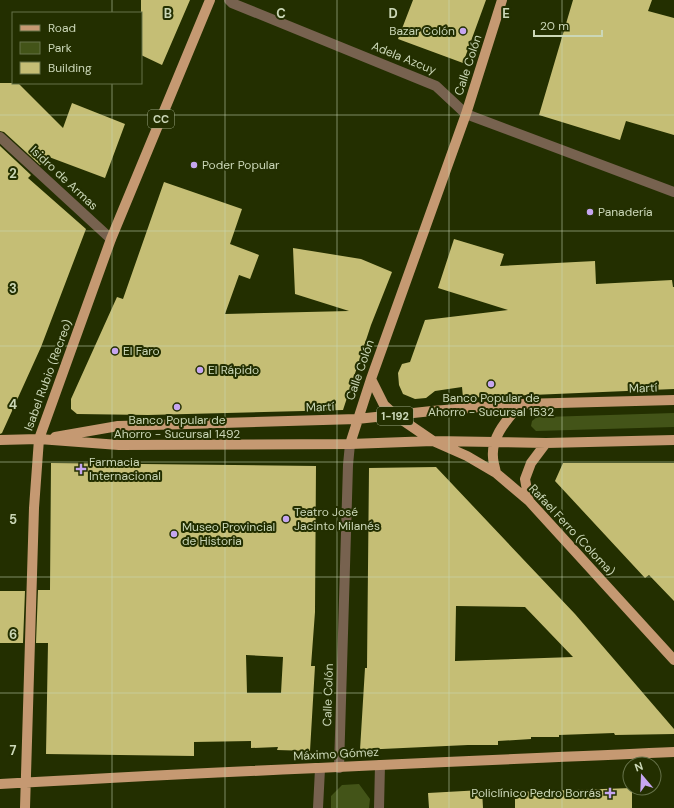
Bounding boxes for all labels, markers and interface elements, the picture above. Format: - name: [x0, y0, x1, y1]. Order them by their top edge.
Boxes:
- text: B: [164, 5, 172, 22]
- text: C: [276, 5, 286, 22]
- text: D: [388, 5, 398, 22]
- text: E: [502, 5, 510, 22]
- legend: [12, 12, 142, 84]
- scale bar: [534, 12, 602, 38]
- text: 20 m: [540, 18, 569, 34]
- text: Road: [48, 20, 76, 36]
- place label: Bazar Colón: [389, 23, 455, 39]
- marker: Bazar Colón: [458, 26, 468, 36]
- street label: Calle Colón: [451, 33, 485, 97]
- street label: Adela Azcuy: [369, 38, 439, 78]
- text: Park: [48, 40, 72, 56]
- text: Building: [48, 60, 92, 76]
- road number: CC: [148, 110, 174, 128]
- street label: Isidro de Armas: [27, 142, 101, 214]
- place label: Poder Popular: [202, 157, 280, 173]
- marker: Poder Popular: [189, 160, 199, 170]
- text: 2: [9, 165, 17, 182]
- place label: Panadería: [598, 204, 653, 220]
- marker: Panadería: [585, 207, 595, 217]
- text: 3: [9, 280, 17, 297]
- street label: Isabel Rubio (Recreo): [20, 317, 76, 433]
- street label: Calle Colón: [342, 338, 378, 402]
- place label: El Faro: [123, 343, 160, 359]
- marker: El Faro: [110, 346, 120, 356]
- place label: El Rápido: [208, 362, 259, 378]
- marker: El Rápido: [195, 365, 205, 375]
- marker: Banco Popular de Ahorro - Sucursal 1532: [486, 379, 496, 389]
- street label: Martí: [629, 379, 658, 396]
- place label: Banco Popular de Ahorro - Sucursal 1532: [428, 390, 554, 420]
- text: 4: [9, 396, 17, 413]
- street label: Martí: [306, 398, 335, 415]
- marker: Banco Popular de Ahorro - Sucursal 1492: [172, 402, 182, 412]
- road number: 1-192: [377, 407, 413, 425]
- place label: Banco Popular de Ahorro - Sucursal 1492: [114, 412, 240, 442]
- place label: Farmacia Internacional: [89, 454, 161, 484]
- marker: Farmacia Internacional: [76, 464, 86, 474]
- street label: Rafael Ferro (Coloma): [525, 481, 619, 579]
- place label: Teatro José Jacinto Milanés: [294, 504, 380, 534]
- text: 5: [9, 511, 17, 528]
- marker: Teatro José Jacinto Milanés: [281, 514, 291, 524]
- place label: Museo Provincial de Historia: [182, 519, 275, 549]
- marker: Museo Provincial de Historia: [169, 529, 179, 539]
- text: 6: [9, 626, 17, 643]
- street label: Calle Colón: [319, 663, 337, 727]
- text: 7: [10, 742, 17, 759]
- street label: Máximo Gómez: [293, 744, 379, 764]
- north arrow: [622, 756, 662, 796]
- text: N: [633, 759, 645, 774]
- place label: Policlínico Pedro Borrás: [471, 785, 601, 801]
- marker: Policlínico Pedro Borrás: [604, 787, 616, 799]

